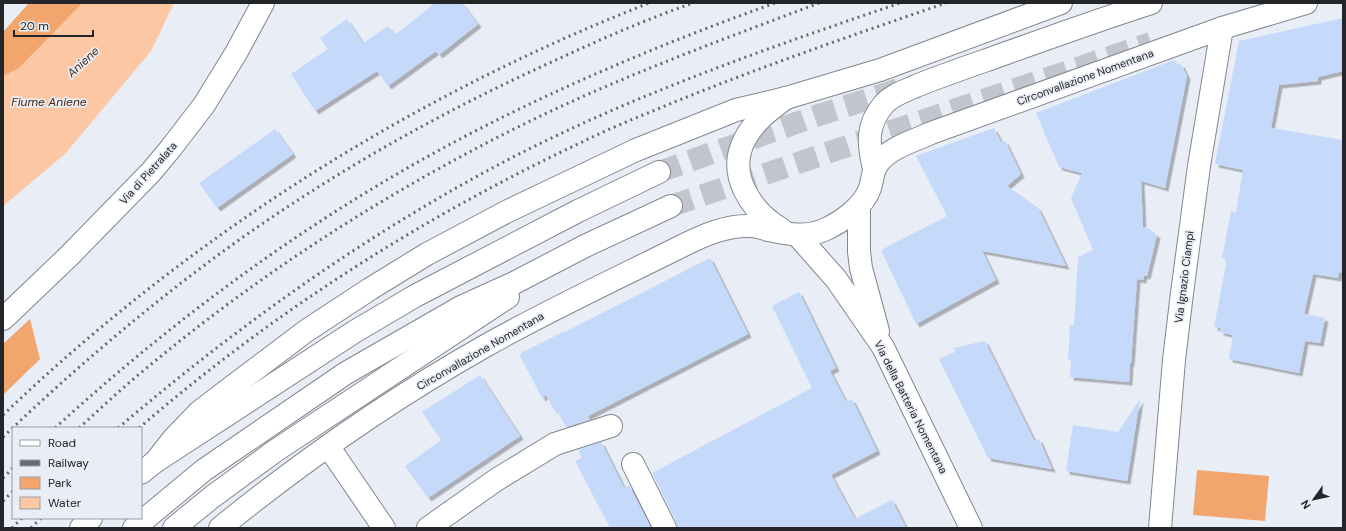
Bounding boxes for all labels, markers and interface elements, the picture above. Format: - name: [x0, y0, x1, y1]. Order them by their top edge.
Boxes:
- scale bar: [14, 12, 93, 38]
- text: 20 m: [20, 18, 49, 34]
- water label: Aniene: [63, 43, 103, 82]
- street label: Circonvallazione Nomentana: [1015, 46, 1155, 108]
- water label: Fiume Aniene: [11, 94, 87, 110]
- street label: Via di Pietralata: [116, 139, 180, 207]
- street label: Via Ignazio Ciampi: [1171, 230, 1197, 324]
- street label: Circonvallazione Nomentana: [414, 309, 546, 393]
- street label: Via della Batteria Nomentana: [871, 338, 951, 476]
- legend: [12, 427, 142, 519]
- text: Road: [48, 435, 76, 451]
- text: Railway: [48, 455, 89, 471]
- text: Park: [48, 475, 72, 491]
- north arrow: [1294, 479, 1334, 519]
- text: Water: [48, 495, 82, 511]
- text: N: [1298, 497, 1314, 512]

